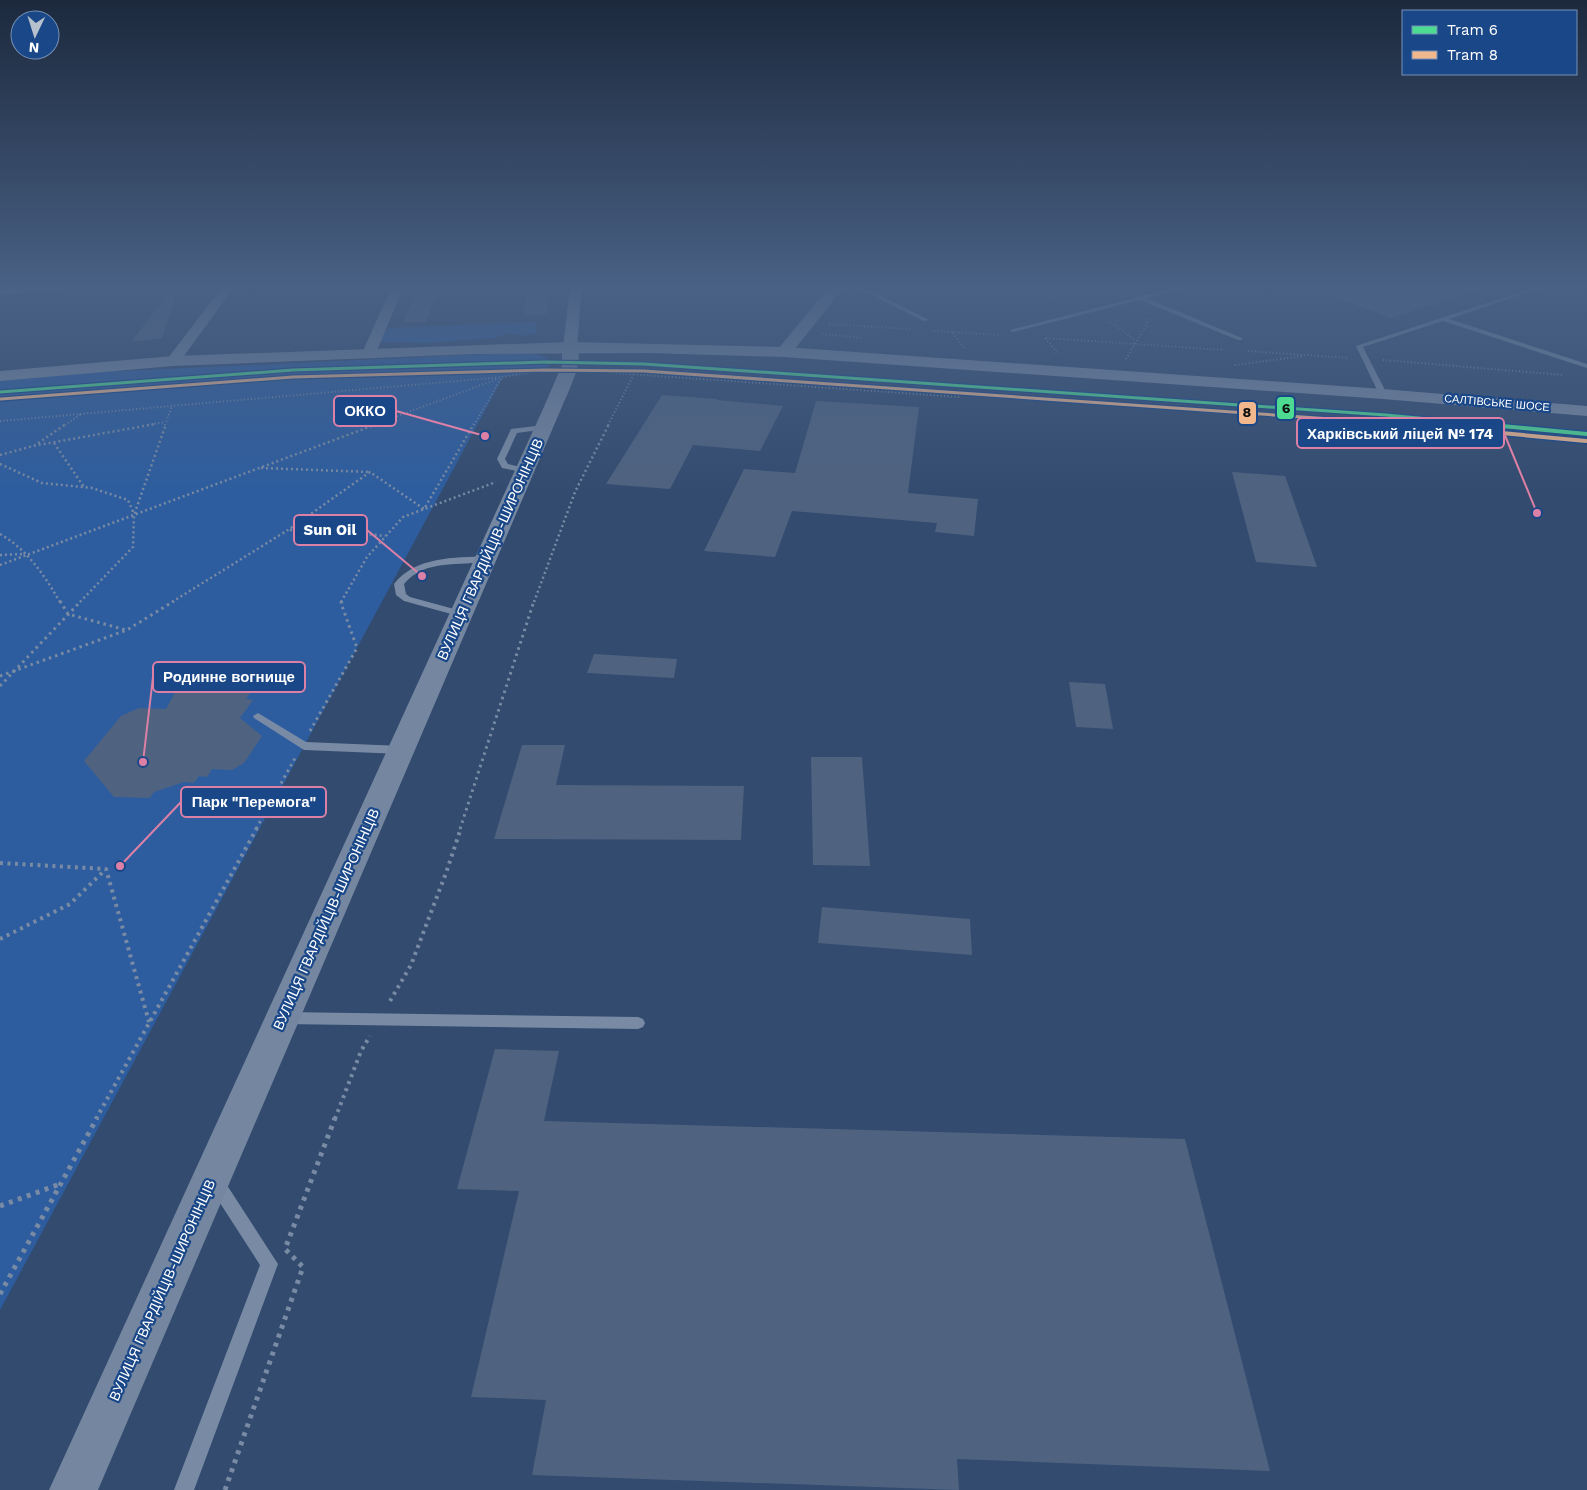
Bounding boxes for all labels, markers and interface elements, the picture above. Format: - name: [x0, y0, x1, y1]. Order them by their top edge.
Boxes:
- north arrow: [10, 10, 60, 60]
- legend: [1402, 10, 1577, 75]
- text: Tram 6: [1447, 21, 1498, 39]
- text: N: [28, 40, 40, 56]
- text: Tram 8: [1447, 46, 1498, 64]
- street label: САЛТІВСЬКЕ ШОСЕ: [1444, 392, 1550, 414]
- callout: ОККО: [334, 396, 396, 426]
- line badge: 6: [1276, 396, 1295, 420]
- text: 6: [1282, 400, 1291, 416]
- line badge: 8: [1238, 401, 1257, 425]
- text: ОККО: [344, 402, 386, 420]
- text: 8: [1243, 404, 1252, 420]
- callout: Харківський ліцей № 174: [1297, 418, 1504, 448]
- text: Харківський ліцей № 174: [1307, 425, 1493, 443]
- street label: ВУЛИЦЯ ГВАРДІЙЦІВ-ШИРОНІНЦІВ: [433, 435, 546, 662]
- callout: Sun Oil: [294, 515, 367, 545]
- text: Sun Oil: [304, 521, 356, 539]
- callout: Родинне вогнище: [153, 662, 305, 692]
- text: Родинне вогнище: [163, 668, 295, 686]
- callout: Парк "Перемога": [181, 787, 326, 817]
- text: Парк "Перемога": [192, 793, 317, 811]
- street label: ВУЛИЦЯ ГВАРДІЙЦІВ-ШИРОНІНЦІВ: [269, 805, 382, 1032]
- street label: ВУЛИЦЯ ГВАРДІЙЦІВ-ШИРОНІНЦІВ: [105, 1176, 218, 1403]

